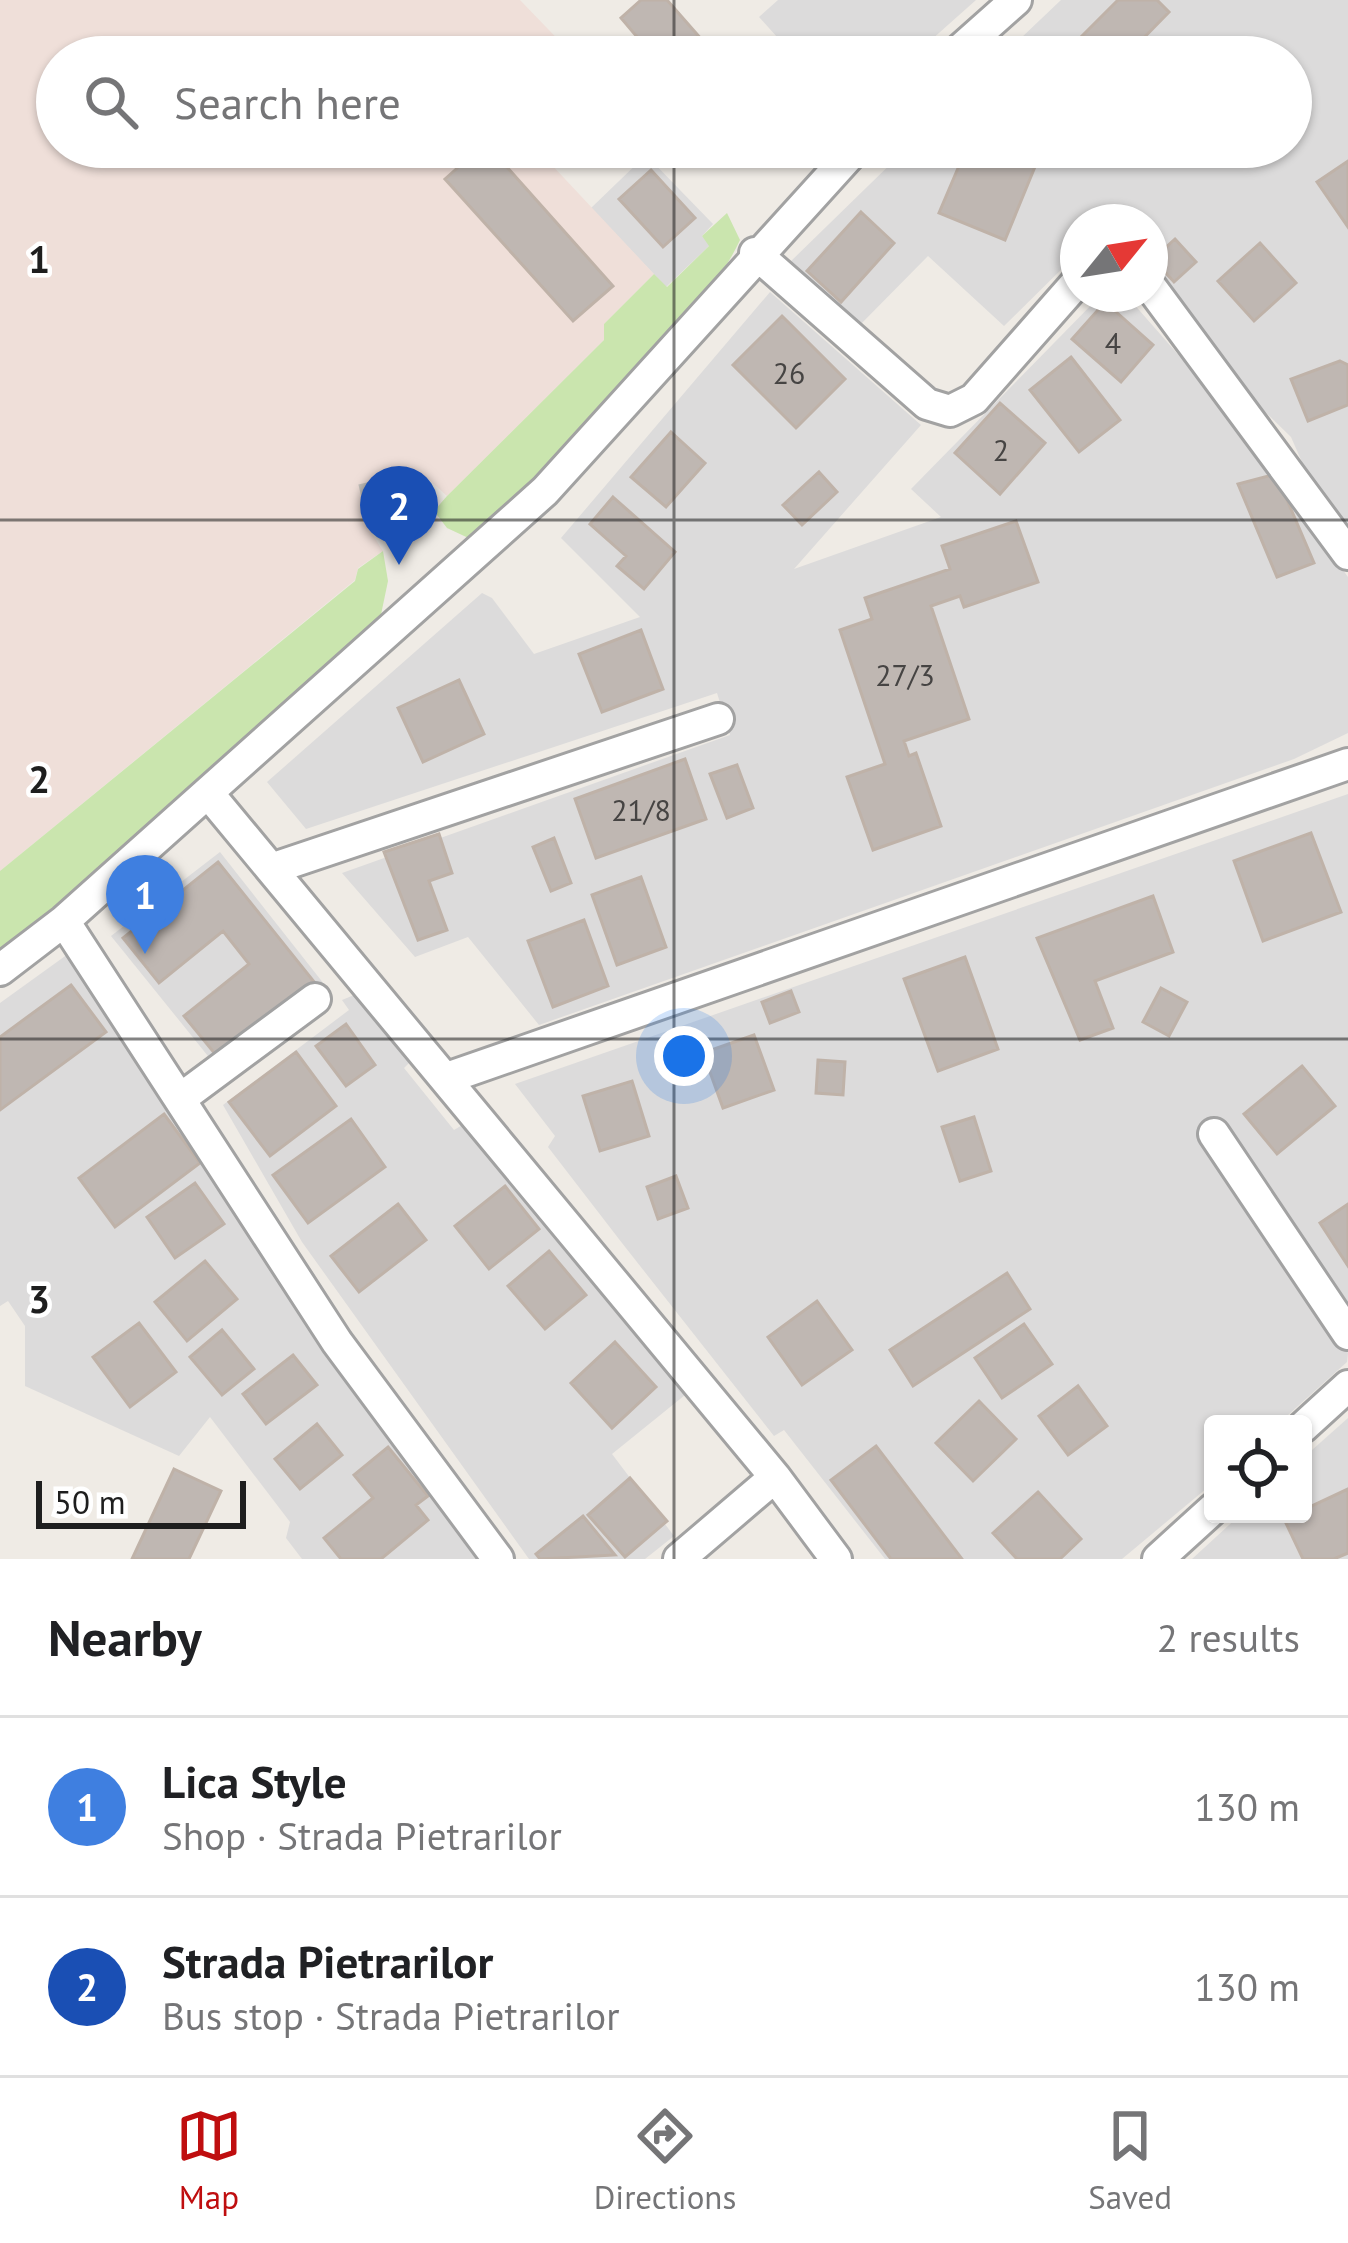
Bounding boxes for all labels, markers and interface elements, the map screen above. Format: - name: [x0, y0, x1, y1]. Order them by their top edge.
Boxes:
- search box: [36, 36, 1312, 168]
- icon: search: [78, 69, 144, 135]
- text: Search here: [174, 73, 401, 131]
- north arrow: [1060, 204, 1168, 312]
- text: 1: [28, 233, 50, 284]
- house number: 4: [1105, 323, 1121, 362]
- house number: 26: [773, 353, 805, 392]
- house number: 2: [993, 430, 1009, 469]
- pin: 2: [360, 466, 438, 565]
- house number: 27/3: [875, 655, 935, 694]
- text: 2: [28, 753, 50, 804]
- house number: 21/8: [611, 790, 671, 829]
- pin: 1: [106, 855, 184, 954]
- your location: [654, 1026, 714, 1086]
- text: 3: [28, 1273, 50, 1324]
- map controls: [1204, 1415, 1312, 1523]
- button: locate: [1204, 1415, 1312, 1523]
- scale bar: [36, 1475, 246, 1528]
- text: 50 m: [54, 1480, 126, 1523]
- text: Nearby: [48, 1604, 202, 1670]
- text: 2 results: [1157, 1612, 1300, 1663]
- text: Lica Style: [162, 1752, 347, 1810]
- text: 1: [76, 1781, 98, 1832]
- text: 130 m: [1194, 1781, 1300, 1832]
- text: Shop · Strada Pietrarilor: [162, 1810, 562, 1861]
- text: Strada Pietrarilor: [162, 1932, 493, 1990]
- text: 2: [76, 1961, 98, 2012]
- text: 130 m: [1194, 1961, 1300, 2012]
- text: Bus stop · Strada Pietrarilor: [162, 1990, 620, 2041]
- tab: Map: [176, 2103, 242, 2218]
- tab: Directions: [594, 2103, 736, 2218]
- tab: Saved: [1088, 2103, 1172, 2218]

